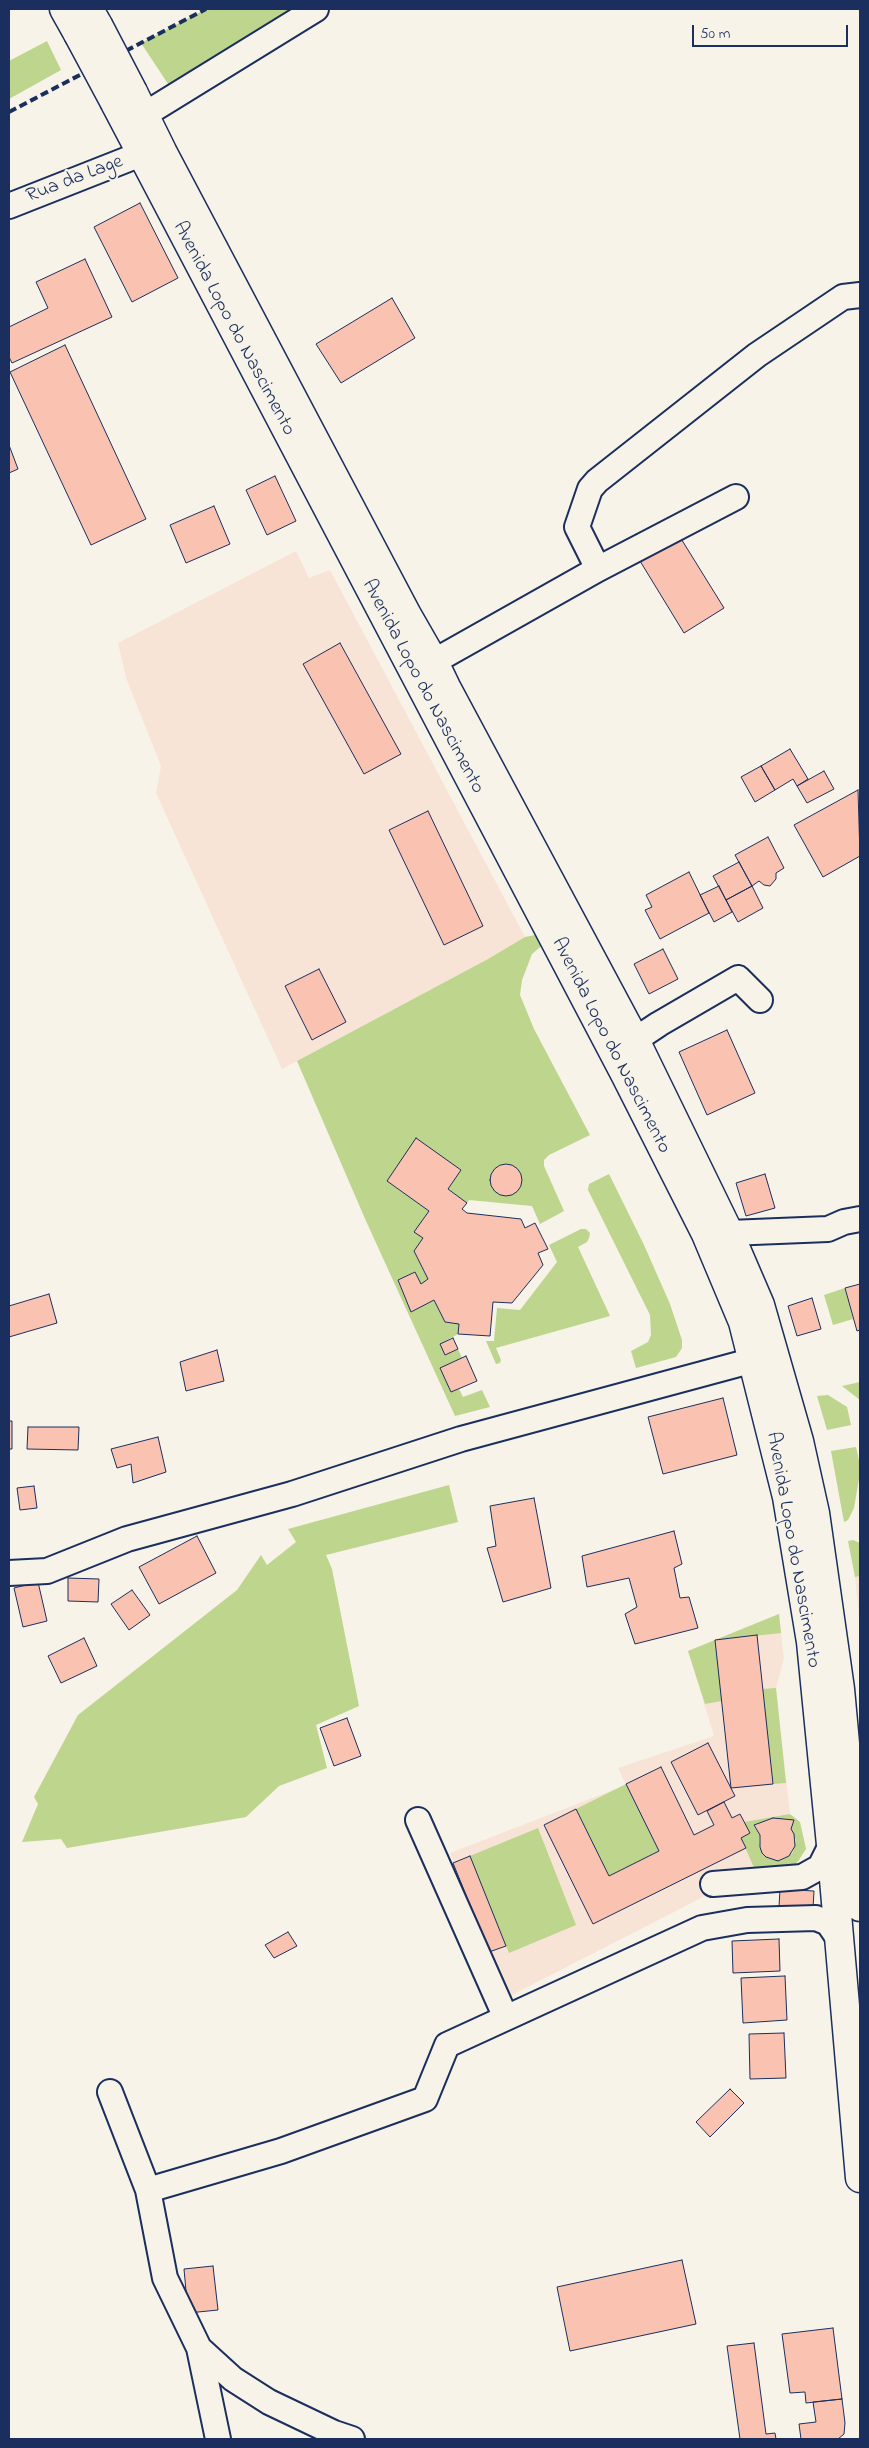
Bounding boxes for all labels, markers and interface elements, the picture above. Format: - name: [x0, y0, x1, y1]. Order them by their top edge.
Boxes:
- scale bar: [694, 15, 850, 47]
- text: 50 m: [700, 23, 730, 45]
- street label: Rua da Lage: [23, 151, 127, 209]
- street label: Avenida Lopo do Nascimento: [166, 218, 300, 440]
- street label: Avenida Lopo do Nascimento: [355, 576, 489, 798]
- street label: Avenida Lopo do Nascimento: [545, 934, 675, 1158]
- street label: Avenida Lopo do Nascimento: [759, 1430, 825, 1670]

